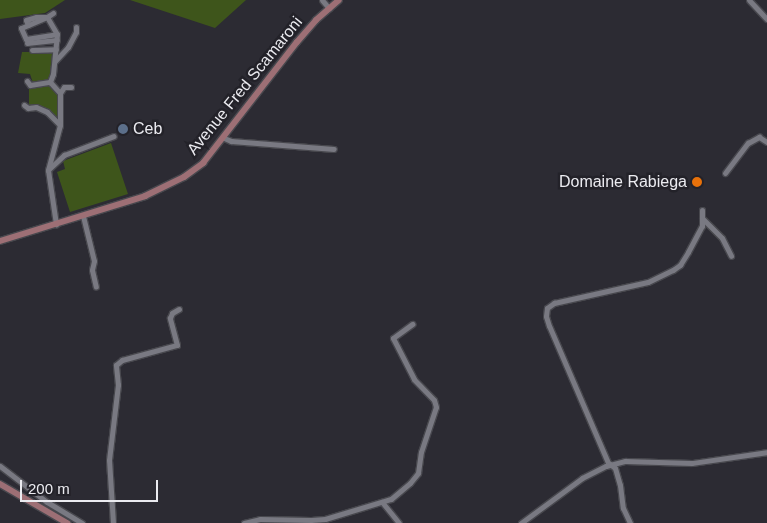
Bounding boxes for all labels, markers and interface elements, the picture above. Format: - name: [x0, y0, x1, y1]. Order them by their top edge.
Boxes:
- street label: Avenue Fred Scamaroni: [183, 13, 307, 159]
- place label: Ceb: [133, 119, 162, 139]
- marker: Ceb: [117, 123, 129, 135]
- place label: Domaine Rabiega: [559, 172, 687, 192]
- marker: Domaine Rabiega: [691, 176, 703, 188]
- scale bar: [22, 470, 160, 502]
- text: 200 m: [28, 480, 70, 497]

